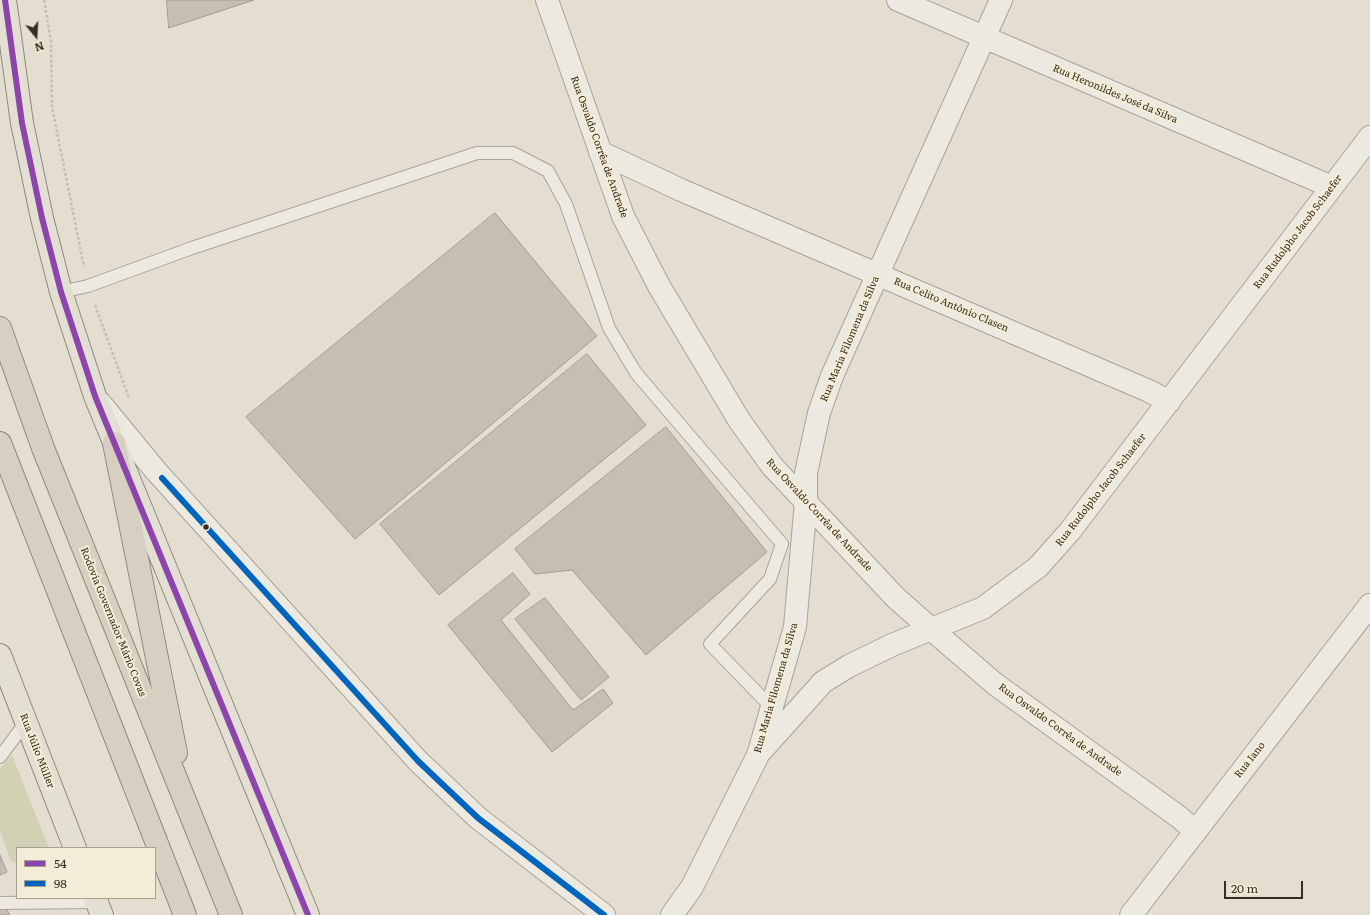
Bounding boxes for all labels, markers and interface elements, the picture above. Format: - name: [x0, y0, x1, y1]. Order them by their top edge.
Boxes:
- north arrow: [16, 16, 56, 56]
- text: N: [33, 38, 47, 56]
- street label: Rua Heronildes José da Silva: [1051, 62, 1179, 126]
- street label: Rua Osvaldo Corrêa de Andrade: [568, 75, 630, 219]
- street label: Rua Rudolpho Jacob Schaefer: [1251, 173, 1345, 291]
- street label: Rua Maria Filomena da Silva: [818, 274, 882, 404]
- street label: Rua Celito Antônio Clasen: [892, 275, 1010, 335]
- street label: Rua Rudolpho Jacob Schaefer: [1053, 431, 1149, 549]
- street label: Rua Osvaldo Corrêa de Andrade: [764, 456, 874, 574]
- unlabelled marker: [201, 522, 211, 532]
- street label: Rodovia Governador Mário Covas: [78, 546, 148, 698]
- street label: Rua Maria Filomena da Silva: [752, 621, 800, 755]
- street label: Rua Osvaldo Corrêa de Andrade: [996, 681, 1124, 779]
- street label: Rua Júlio Müller: [17, 712, 57, 790]
- street label: Rua Iano: [1232, 740, 1268, 780]
- legend: [16, 847, 156, 899]
- text: 54: [54, 854, 67, 872]
- scale bar: [1226, 873, 1305, 899]
- text: 98: [54, 874, 67, 892]
- text: 20 m: [1231, 879, 1258, 897]

